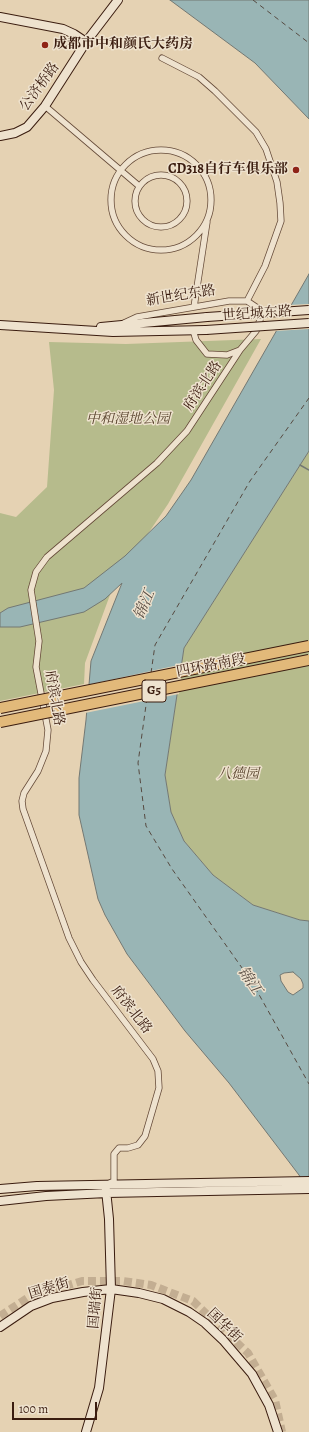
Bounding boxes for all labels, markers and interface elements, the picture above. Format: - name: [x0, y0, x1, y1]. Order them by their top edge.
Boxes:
- place label: 成都市中和颜氏大药房: [53, 37, 193, 53]
- marker: 成都市中和颜氏大药房: [40, 40, 50, 50]
- street label: 公济桥路: [17, 59, 63, 115]
- place label: CD318自行车俱乐部: [168, 162, 288, 178]
- marker: CD318自行车俱乐部: [291, 165, 301, 175]
- street label: 新世纪东路: [145, 282, 217, 310]
- street label: 世纪城东路: [221, 303, 293, 325]
- street label: 府滨北路: [180, 358, 226, 414]
- park label: 中和湿地公园: [86, 412, 170, 428]
- water label: 锦江: [131, 588, 159, 622]
- street label: 四环路南段: [175, 651, 247, 681]
- street label: 府滨北路: [41, 669, 67, 727]
- road number: G5: [142, 680, 166, 702]
- park label: 八德园: [217, 767, 259, 783]
- water label: 锦江: [233, 964, 265, 998]
- street label: 府滨北路: [107, 983, 155, 1037]
- street label: 国泰街: [26, 1275, 72, 1303]
- street label: 国瑞街: [86, 1286, 106, 1330]
- street label: 国华街: [203, 1305, 245, 1347]
- scale bar: [14, 1394, 99, 1420]
- text: 100 m: [19, 1401, 48, 1417]

